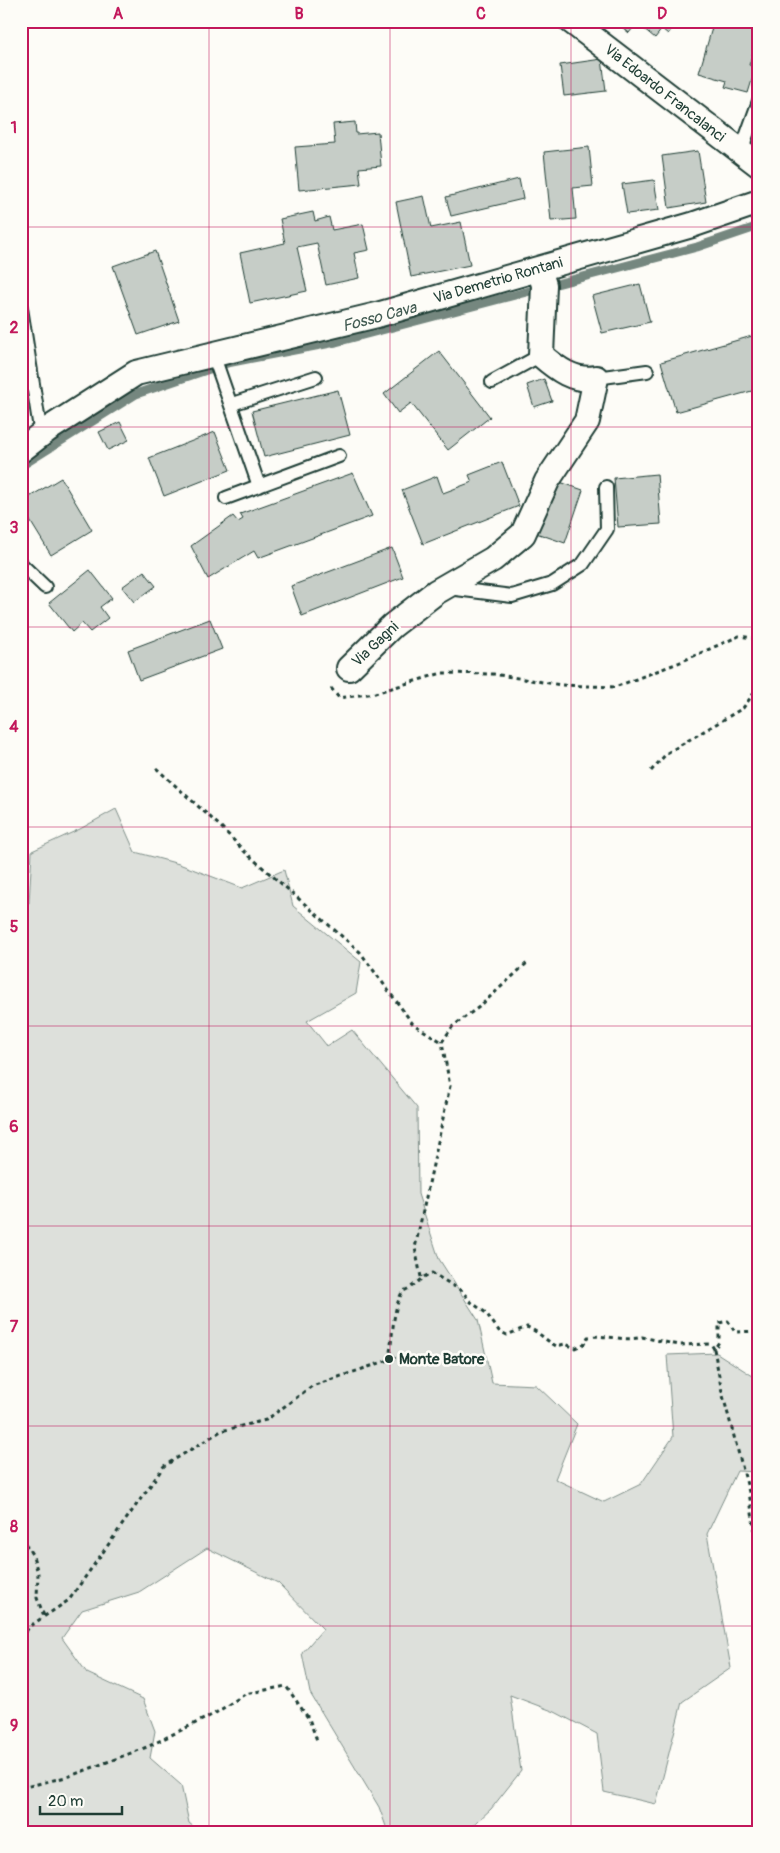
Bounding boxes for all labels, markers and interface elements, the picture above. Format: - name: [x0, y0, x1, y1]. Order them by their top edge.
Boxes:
- text: A: [113, 4, 124, 24]
- text: B: [294, 4, 304, 24]
- text: C: [476, 4, 486, 24]
- text: D: [657, 4, 667, 24]
- street label: Via Edoardo Francalanci: [601, 40, 729, 147]
- text: 1: [11, 118, 17, 138]
- street label: Via Demetrio Rontani: [431, 253, 565, 308]
- water label: Fosso Cava: [340, 297, 420, 336]
- text: 2: [10, 318, 19, 338]
- text: 3: [10, 518, 19, 538]
- street label: Via Gagni: [348, 618, 403, 671]
- text: 4: [9, 717, 19, 737]
- text: 5: [10, 917, 19, 937]
- text: 6: [9, 1117, 19, 1137]
- text: 7: [10, 1317, 19, 1337]
- place label: Monte Batore: [399, 1350, 485, 1369]
- marker: Monte Batore: [383, 1353, 395, 1365]
- text: 8: [10, 1517, 18, 1537]
- text: 9: [10, 1716, 18, 1736]
- scale bar: [40, 1783, 122, 1815]
- text: 20 m: [48, 1792, 83, 1811]

